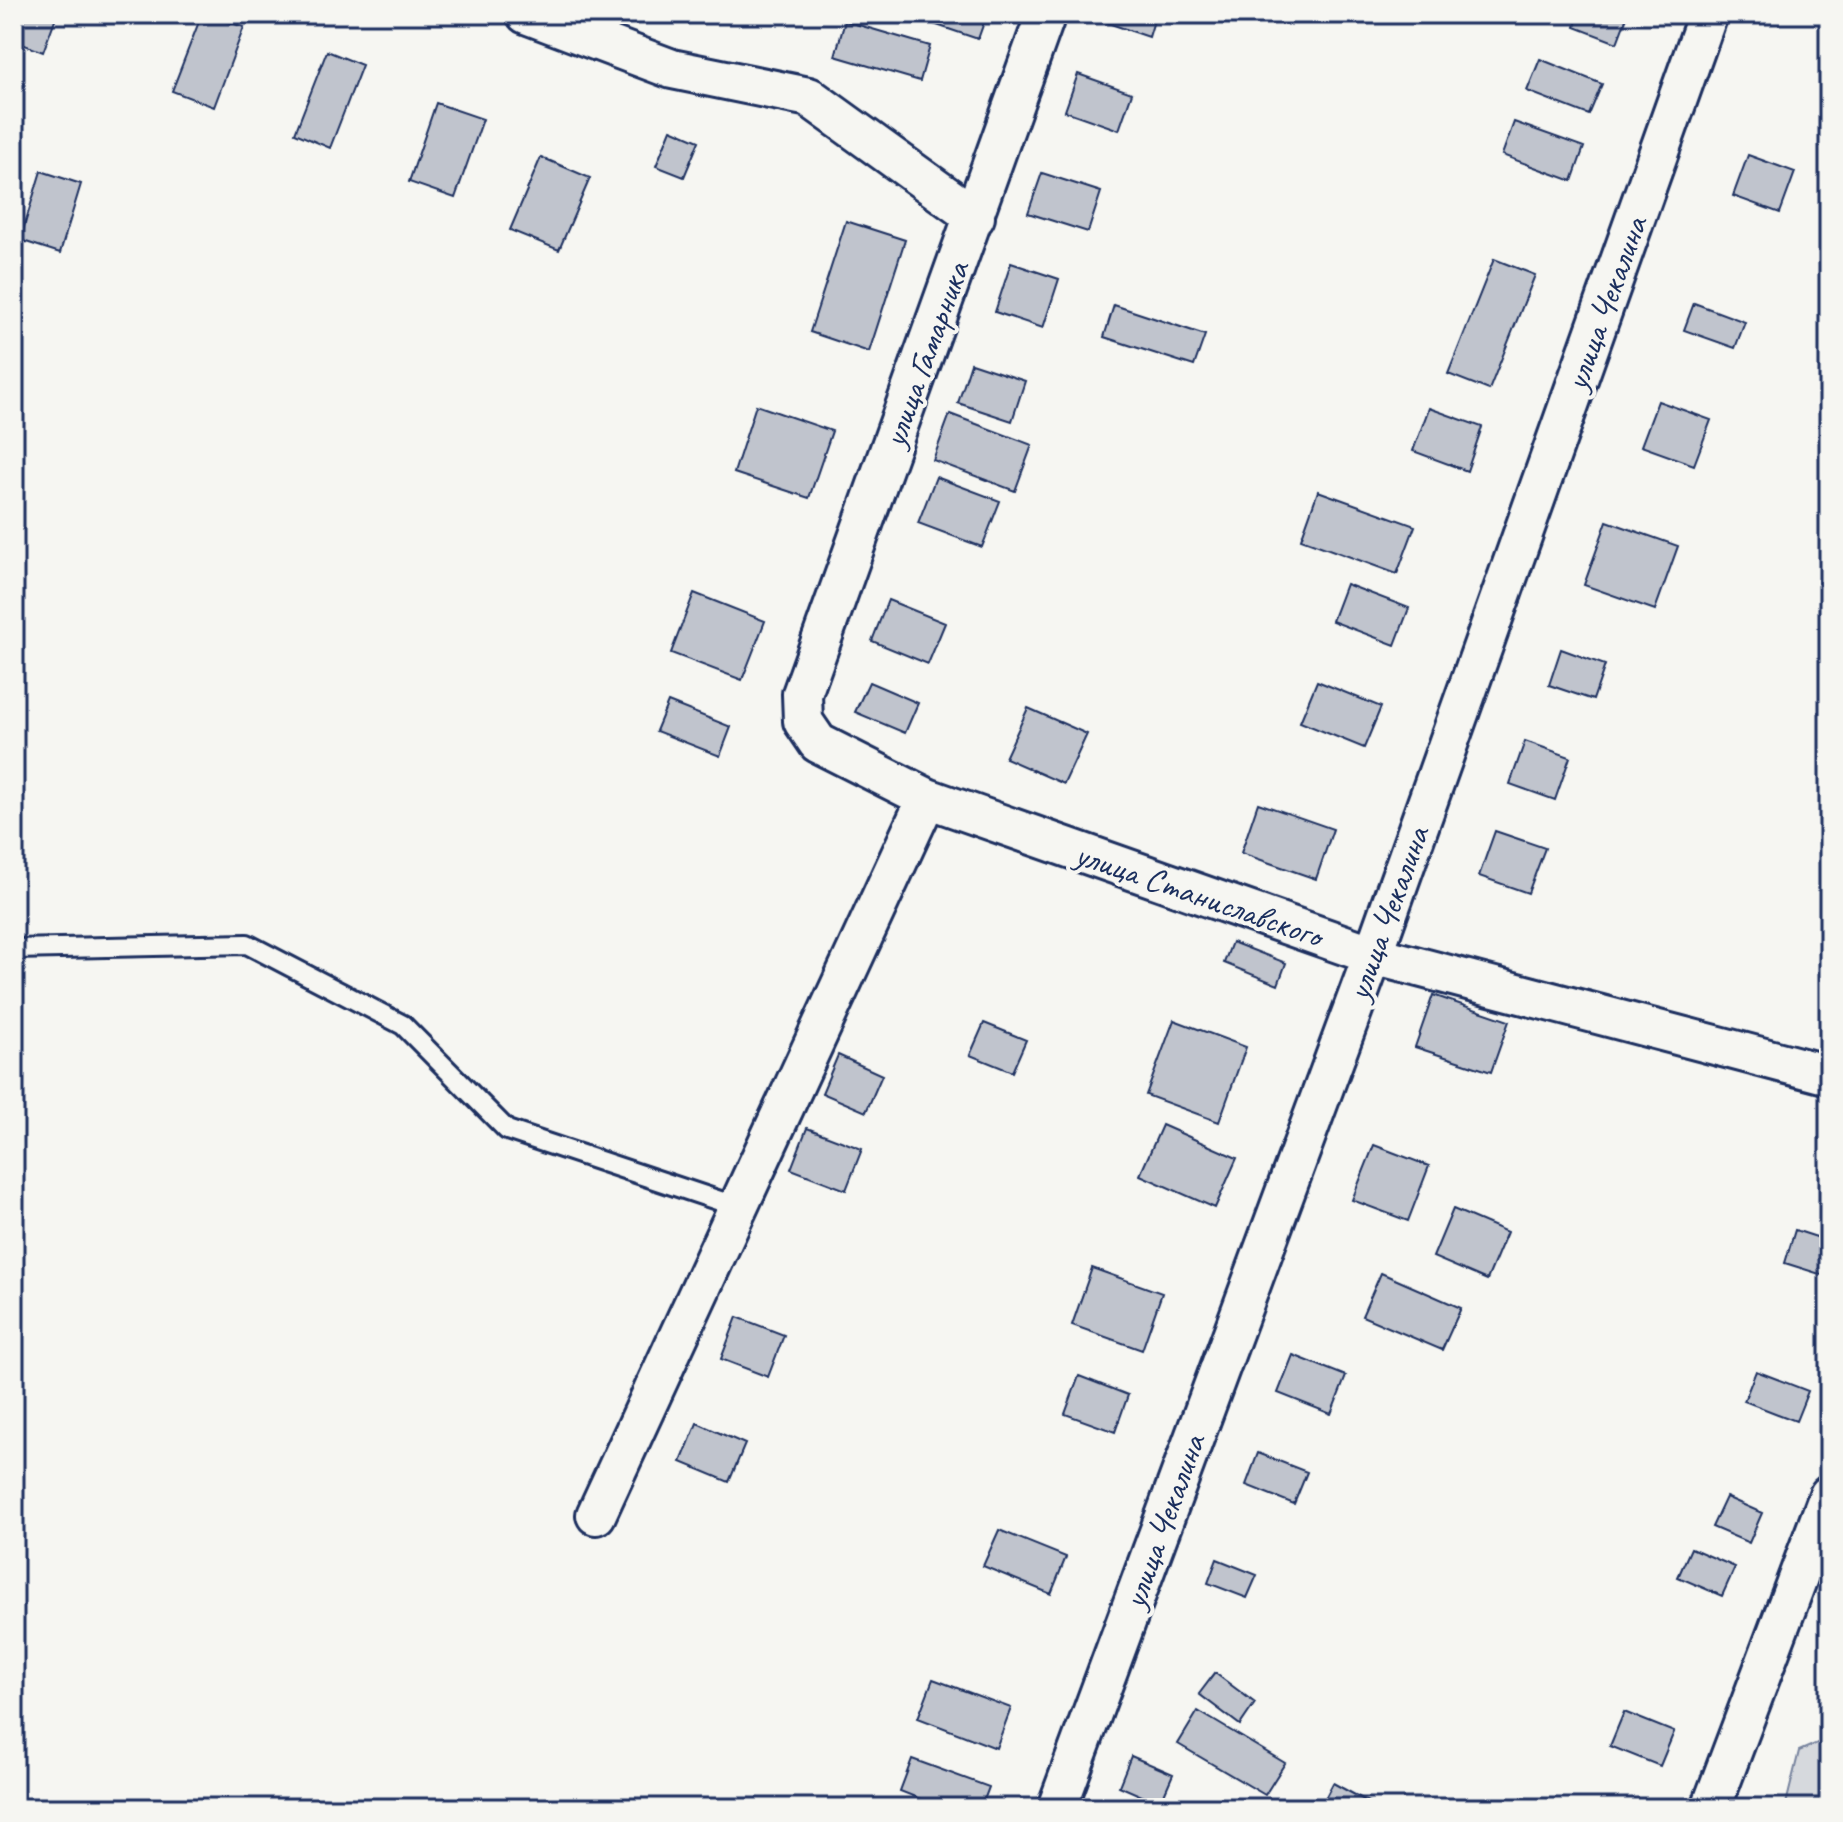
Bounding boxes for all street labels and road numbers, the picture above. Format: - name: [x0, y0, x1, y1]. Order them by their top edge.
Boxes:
- street label: улица Чекалина: [1554, 209, 1657, 397]
- street label: улица Гамарника: [871, 254, 980, 454]
- street label: улица Чекалина: [1336, 819, 1439, 1007]
- street label: улица Станиславского: [1068, 832, 1332, 958]
- street label: улица Чекалина: [1112, 1427, 1215, 1615]

